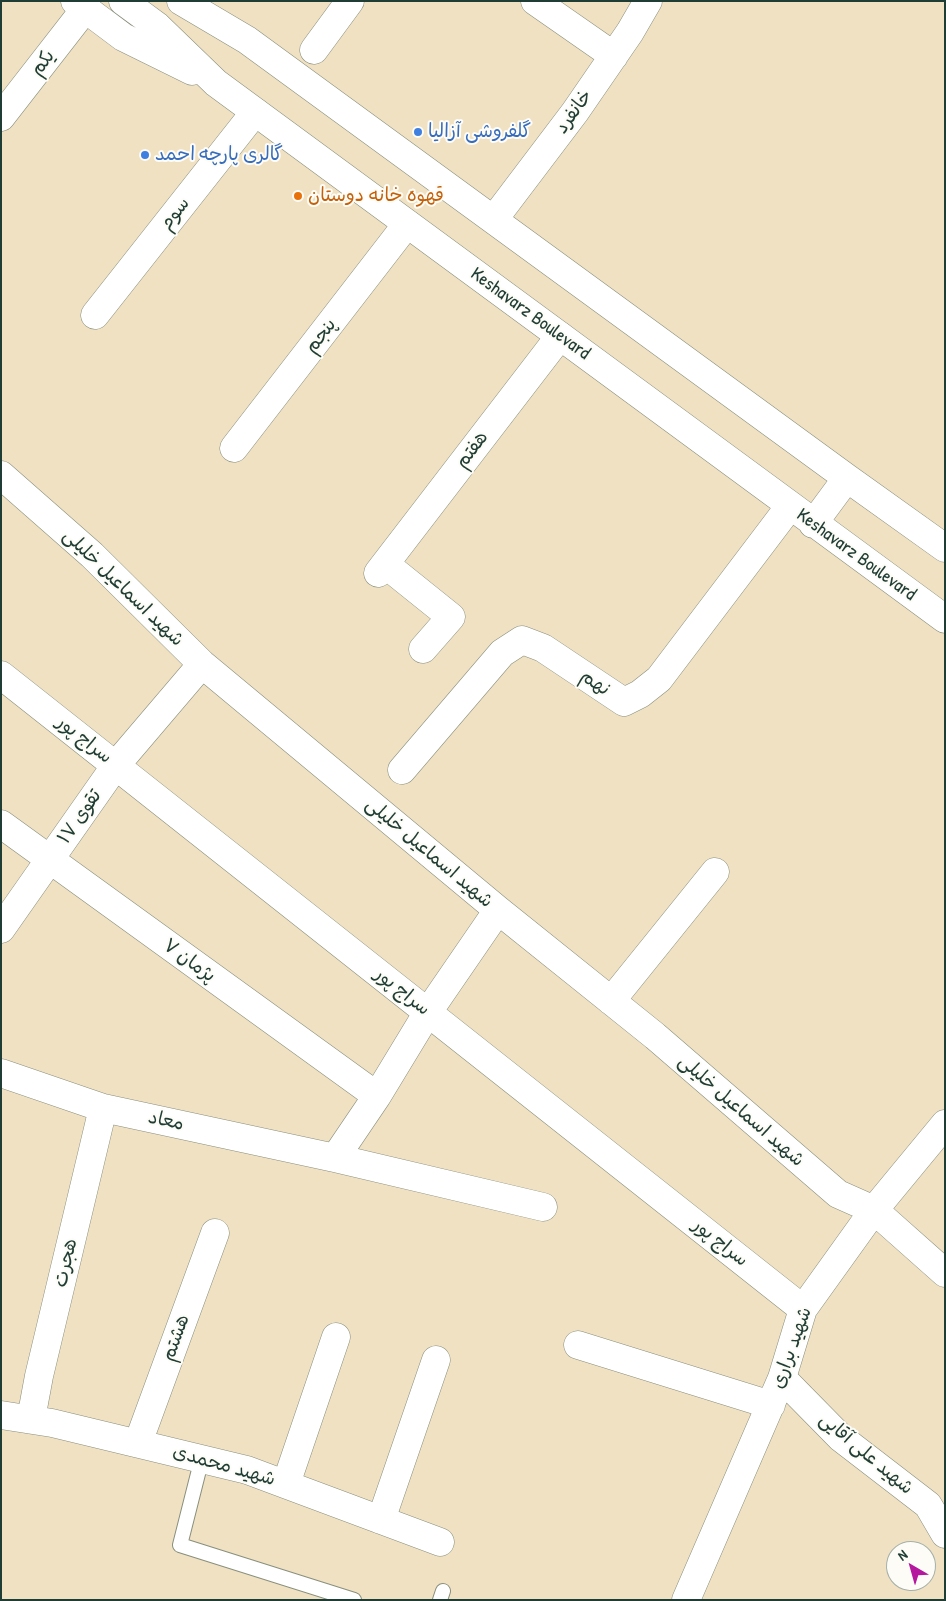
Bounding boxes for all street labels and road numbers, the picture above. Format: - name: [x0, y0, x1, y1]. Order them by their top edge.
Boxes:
- street label: یکم: [26, 45, 60, 81]
- street label: خانفرد: [550, 85, 598, 139]
- street label: سوم: [155, 193, 195, 235]
- street label: Keshavarz Boulevard: [466, 263, 594, 365]
- street label: پنجم: [300, 314, 342, 358]
- street label: هفتم: [451, 427, 493, 473]
- street label: Keshavarz Boulevard: [792, 504, 920, 606]
- street label: شهید اسماعیل خلیلی: [58, 524, 188, 652]
- street label: نهم: [576, 665, 614, 701]
- street label: سراج پور: [51, 711, 117, 769]
- street label: تقوی ۱۷: [53, 785, 107, 849]
- street label: شهید اسماعیل خلیلی: [361, 793, 497, 913]
- street label: پژمان ۷: [158, 934, 220, 988]
- street label: سراج پور: [369, 963, 435, 1021]
- street label: شهید اسماعیل خلیلی: [673, 1050, 809, 1172]
- street label: معاد: [146, 1106, 186, 1136]
- street label: سراج پور: [687, 1214, 753, 1272]
- street label: هجرت: [49, 1236, 83, 1290]
- street label: شهید براری: [767, 1304, 817, 1392]
- street label: هشتم: [157, 1312, 195, 1364]
- street label: شهید علی آقایی: [814, 1408, 918, 1500]
- street label: شهید محمدی: [170, 1440, 278, 1492]

